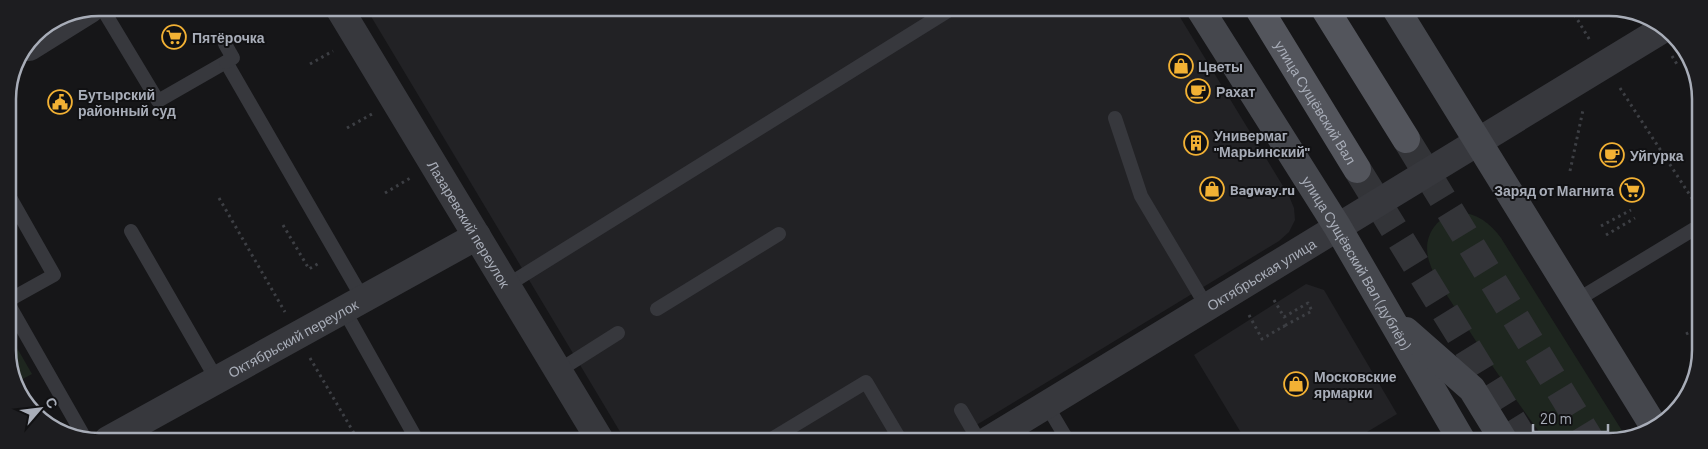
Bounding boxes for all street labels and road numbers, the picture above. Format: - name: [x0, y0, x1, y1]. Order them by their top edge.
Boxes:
- street label: улица Сущёвский Вал: [1272, 37, 1360, 167]
- street label: Лазаревский переулок: [424, 157, 515, 291]
- street label: улица Сущёвский Вал (дублёр): [1299, 172, 1415, 352]
- street label: Октябрьская улица: [1204, 234, 1319, 314]
- street label: Октябрьский переулок: [225, 295, 361, 381]

